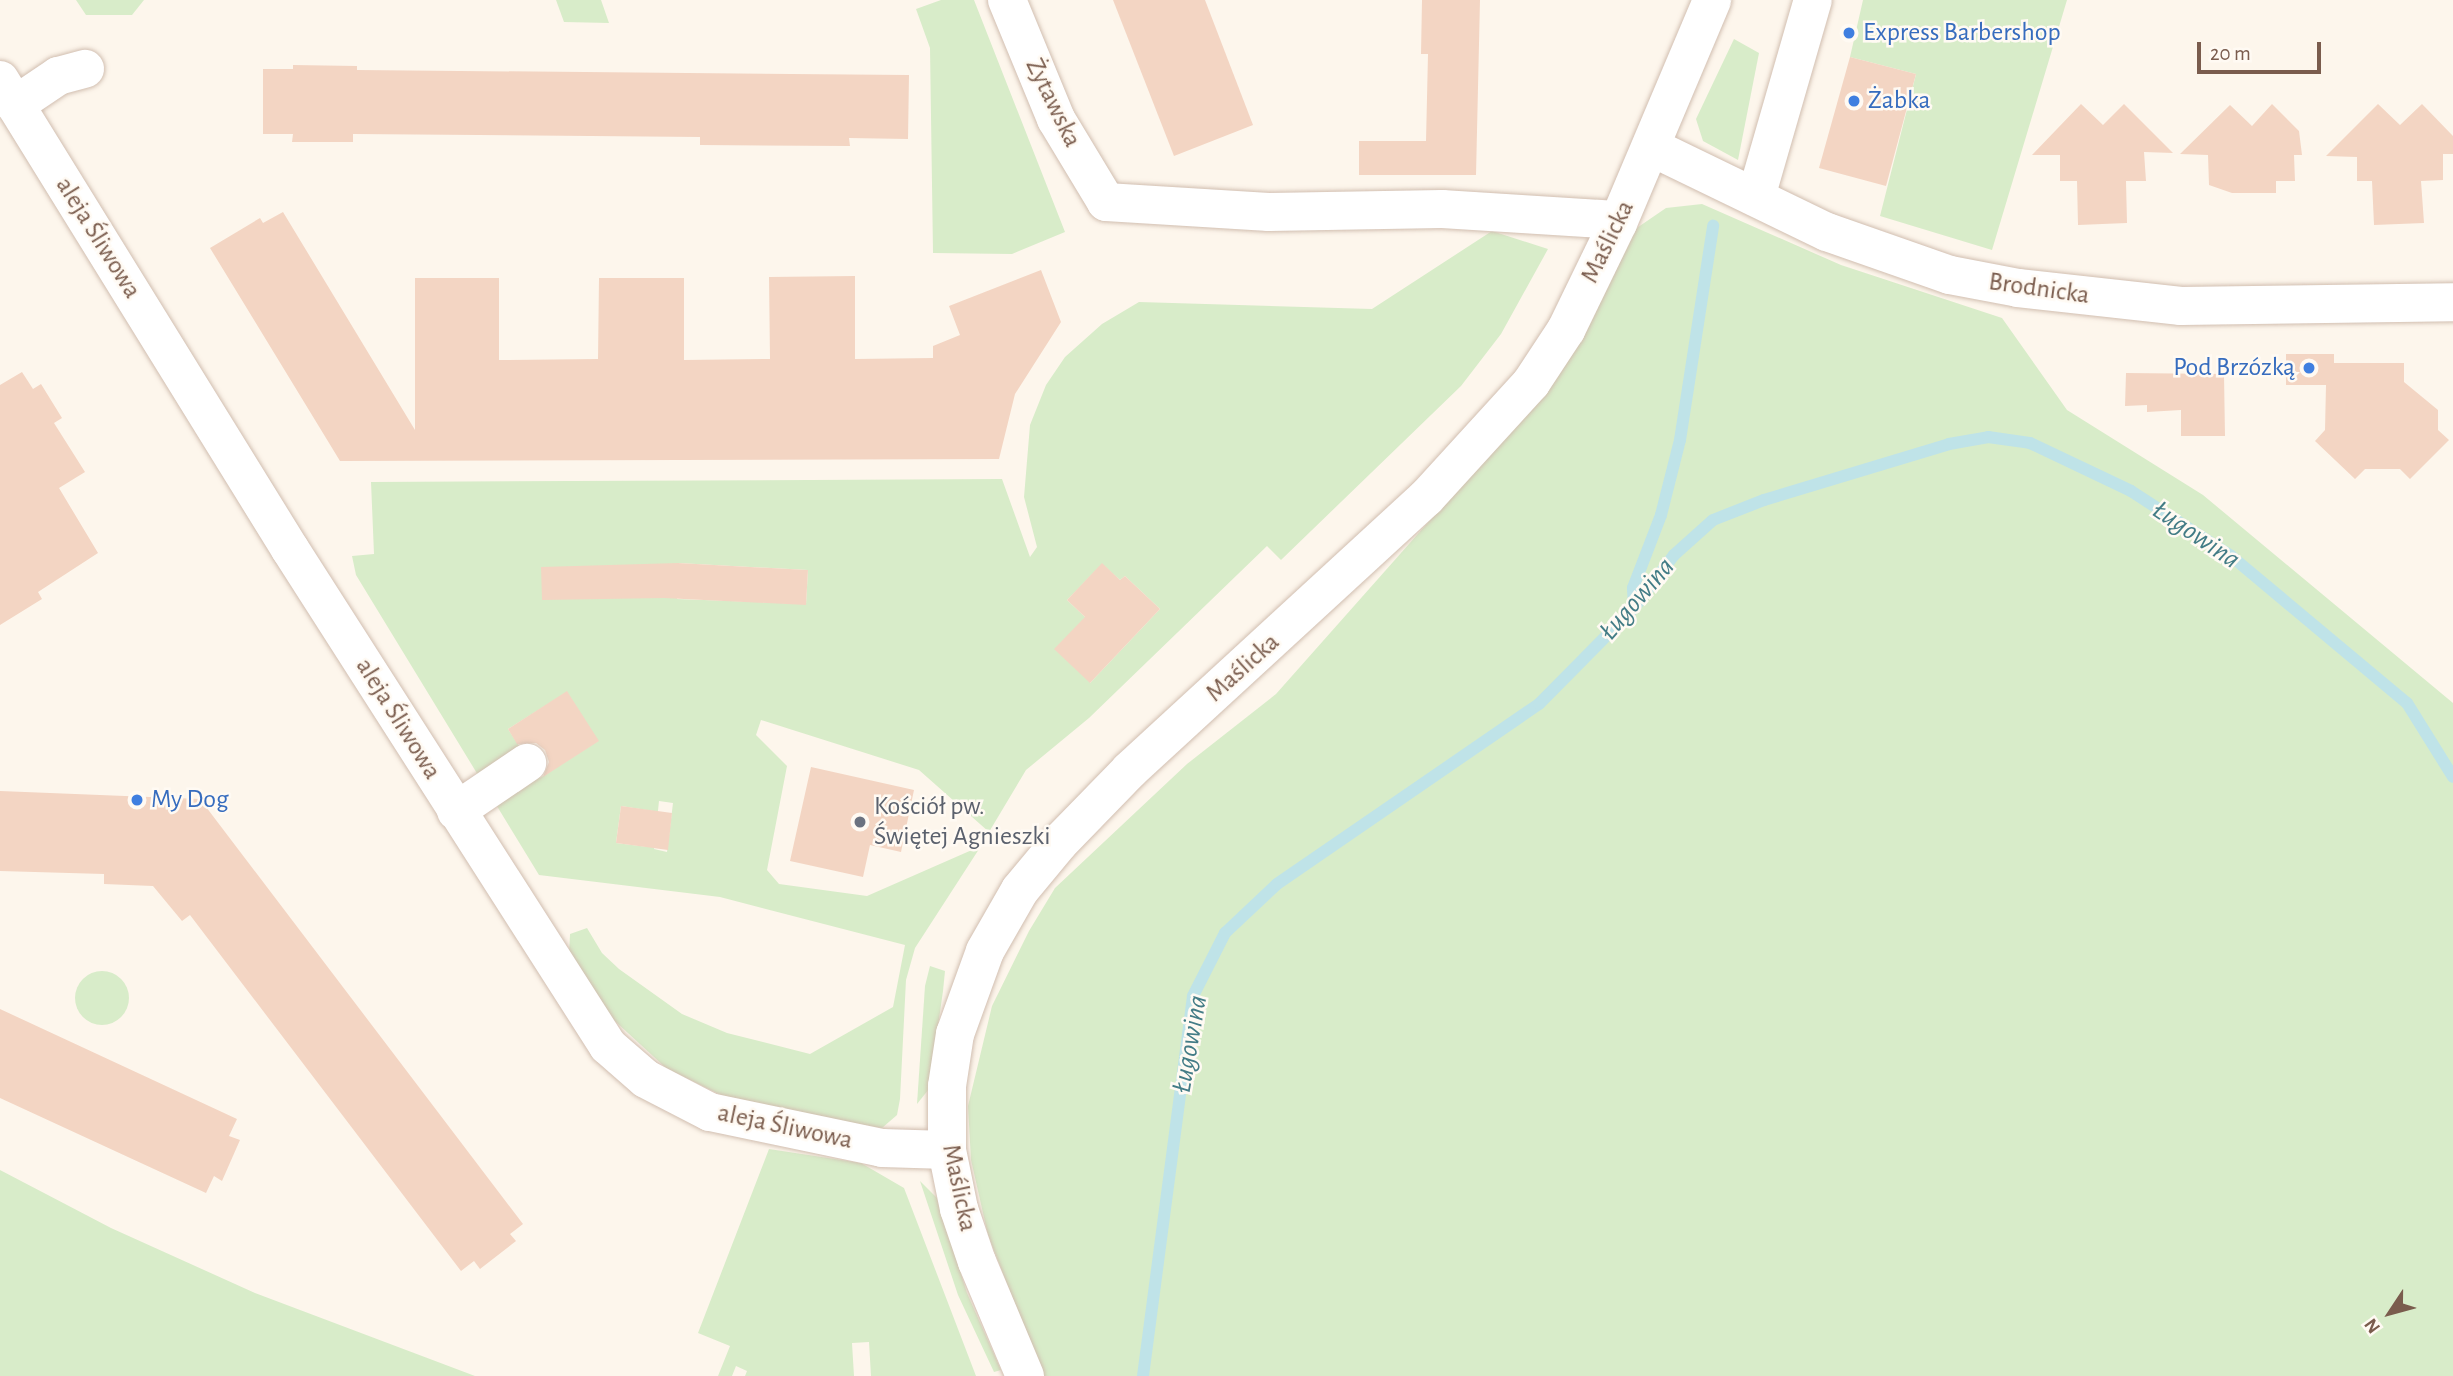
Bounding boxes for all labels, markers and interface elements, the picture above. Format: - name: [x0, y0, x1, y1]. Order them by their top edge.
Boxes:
- place label: Express Barbershop: [1863, 17, 2061, 49]
- marker: Express Barbershop: [1841, 25, 1857, 41]
- scale bar: [2201, 28, 2325, 72]
- text: 20 m: [2210, 43, 2251, 64]
- street label: Żytawska: [1018, 54, 1088, 152]
- place label: Żabka: [1868, 85, 1930, 117]
- marker: Żabka: [1846, 93, 1862, 109]
- street label: aleja Śliwowa: [48, 172, 148, 304]
- street label: Maślicka: [1575, 196, 1641, 288]
- street label: Brodnicka: [1987, 266, 2091, 312]
- place label: Pod Brzózką: [2173, 352, 2295, 384]
- marker: Pod Brzózką: [2301, 360, 2317, 376]
- water label: Ługowina: [2146, 494, 2246, 576]
- water label: Ługowina: [1592, 551, 1682, 647]
- street label: Maślicka: [1200, 627, 1286, 709]
- street label: aleja Śliwowa: [348, 653, 448, 785]
- place label: My Dog: [151, 784, 229, 816]
- place label: Kościół pw. Świętej Agnieszki: [874, 791, 1051, 852]
- marker: My Dog: [129, 792, 145, 808]
- marker: Kościół pw. Świętej Agnieszki: [852, 814, 868, 830]
- water label: Ługowina: [1165, 993, 1215, 1095]
- street label: aleja Śliwowa: [715, 1097, 855, 1157]
- street label: Maślicka: [935, 1142, 983, 1234]
- north arrow: [2355, 1278, 2425, 1348]
- text: N: [2361, 1315, 2384, 1337]

